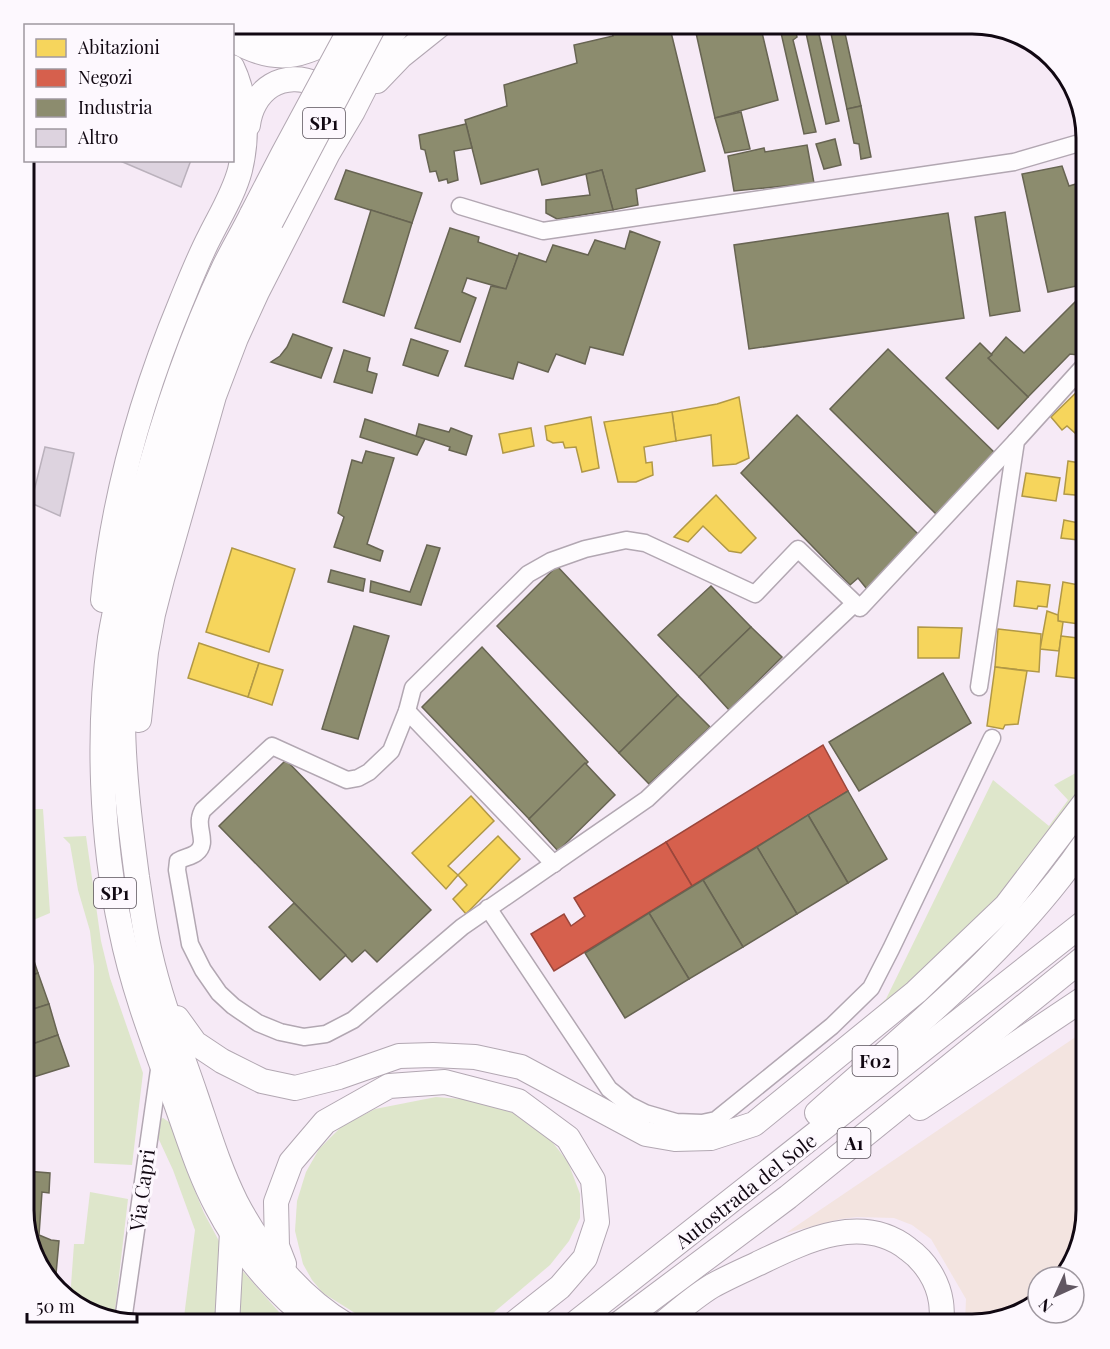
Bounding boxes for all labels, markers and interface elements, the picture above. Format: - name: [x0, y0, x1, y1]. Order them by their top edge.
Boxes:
- legend: [24, 24, 234, 162]
- text: Abitazioni: [77, 35, 160, 59]
- text: Negozi: [78, 65, 133, 89]
- text: Industria: [78, 95, 152, 119]
- road number: SP1: [303, 108, 345, 138]
- text: Altro: [77, 125, 119, 149]
- road number: SP1: [94, 878, 136, 908]
- road number: F02: [852, 1046, 898, 1076]
- street label: Autostrada del Sole: [668, 1126, 821, 1254]
- road number: A1: [838, 1128, 870, 1158]
- street label: Via Capri: [122, 1147, 160, 1234]
- north arrow: [1026, 1265, 1086, 1325]
- scale bar: [27, 1286, 136, 1324]
- text: 50 m: [36, 1294, 75, 1318]
- text: N: [1033, 1294, 1057, 1317]

